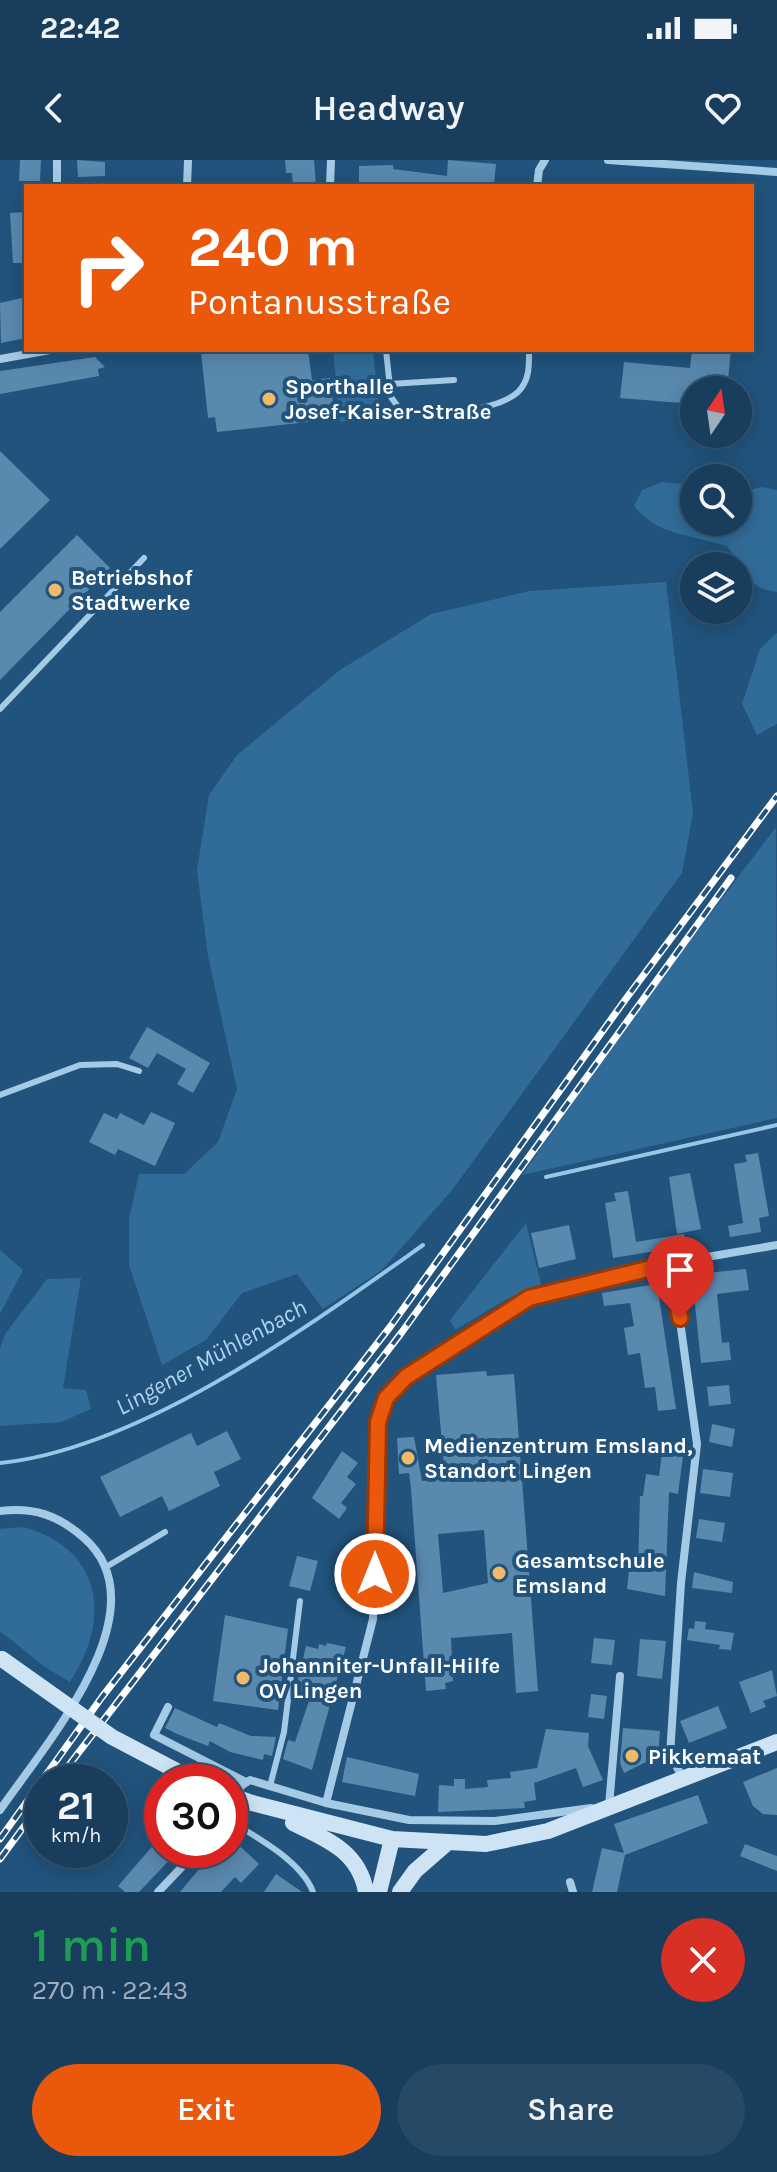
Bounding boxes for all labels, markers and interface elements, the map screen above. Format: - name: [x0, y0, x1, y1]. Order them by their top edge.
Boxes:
- text: 22:42: [40, 10, 120, 46]
- icon: back: [32, 86, 76, 130]
- icon: heart: [701, 86, 745, 130]
- text: Headway: [313, 87, 464, 129]
- text: 240 m: [188, 214, 358, 279]
- icon: right: [56, 216, 160, 320]
- text: Pontanusstraße: [188, 281, 451, 323]
- place label: Sporthalle Josef-Kaiser-Straße: [285, 374, 492, 425]
- north arrow: [680, 376, 752, 448]
- map controls: [680, 376, 752, 624]
- marker: Sporthalle Josef-Kaiser-Straße: [260, 390, 278, 408]
- button: search: [680, 464, 752, 536]
- button: layers: [680, 552, 752, 624]
- place label: Betriebshof Stadtwerke: [71, 565, 193, 616]
- marker: Betriebshof Stadtwerke: [46, 581, 64, 599]
- pin: [646, 1236, 714, 1318]
- icon: arrive: [658, 1248, 702, 1292]
- water label: Lingener Mühlenbach: [111, 1293, 311, 1421]
- place label: Medienzentrum Emsland, Standort Lingen: [424, 1433, 693, 1484]
- marker: Medienzentrum Emsland, Standort Lingen: [399, 1449, 417, 1467]
- position arrow: [333, 1532, 417, 1616]
- place label: Gesamtschule Emsland: [515, 1548, 665, 1599]
- marker: Gesamtschule Emsland: [490, 1564, 508, 1582]
- place label: Johanniter-Unfall-Hilfe OV Lingen: [259, 1653, 500, 1704]
- marker: Johanniter-Unfall-Hilfe OV Lingen: [234, 1669, 252, 1687]
- place label: Pikkemaat: [648, 1744, 761, 1770]
- marker: Pikkemaat: [623, 1747, 641, 1765]
- speed limit sign: 30: [144, 1764, 248, 1868]
- text: 21: [57, 1782, 95, 1829]
- text: km/h: [51, 1824, 101, 1847]
- text: 1 min: [32, 1917, 151, 1973]
- button: close: [661, 1918, 745, 2002]
- text: 270 m · 22:43: [32, 1975, 188, 2006]
- button: Exit: [32, 2064, 381, 2156]
- button: Share: [397, 2064, 745, 2156]

